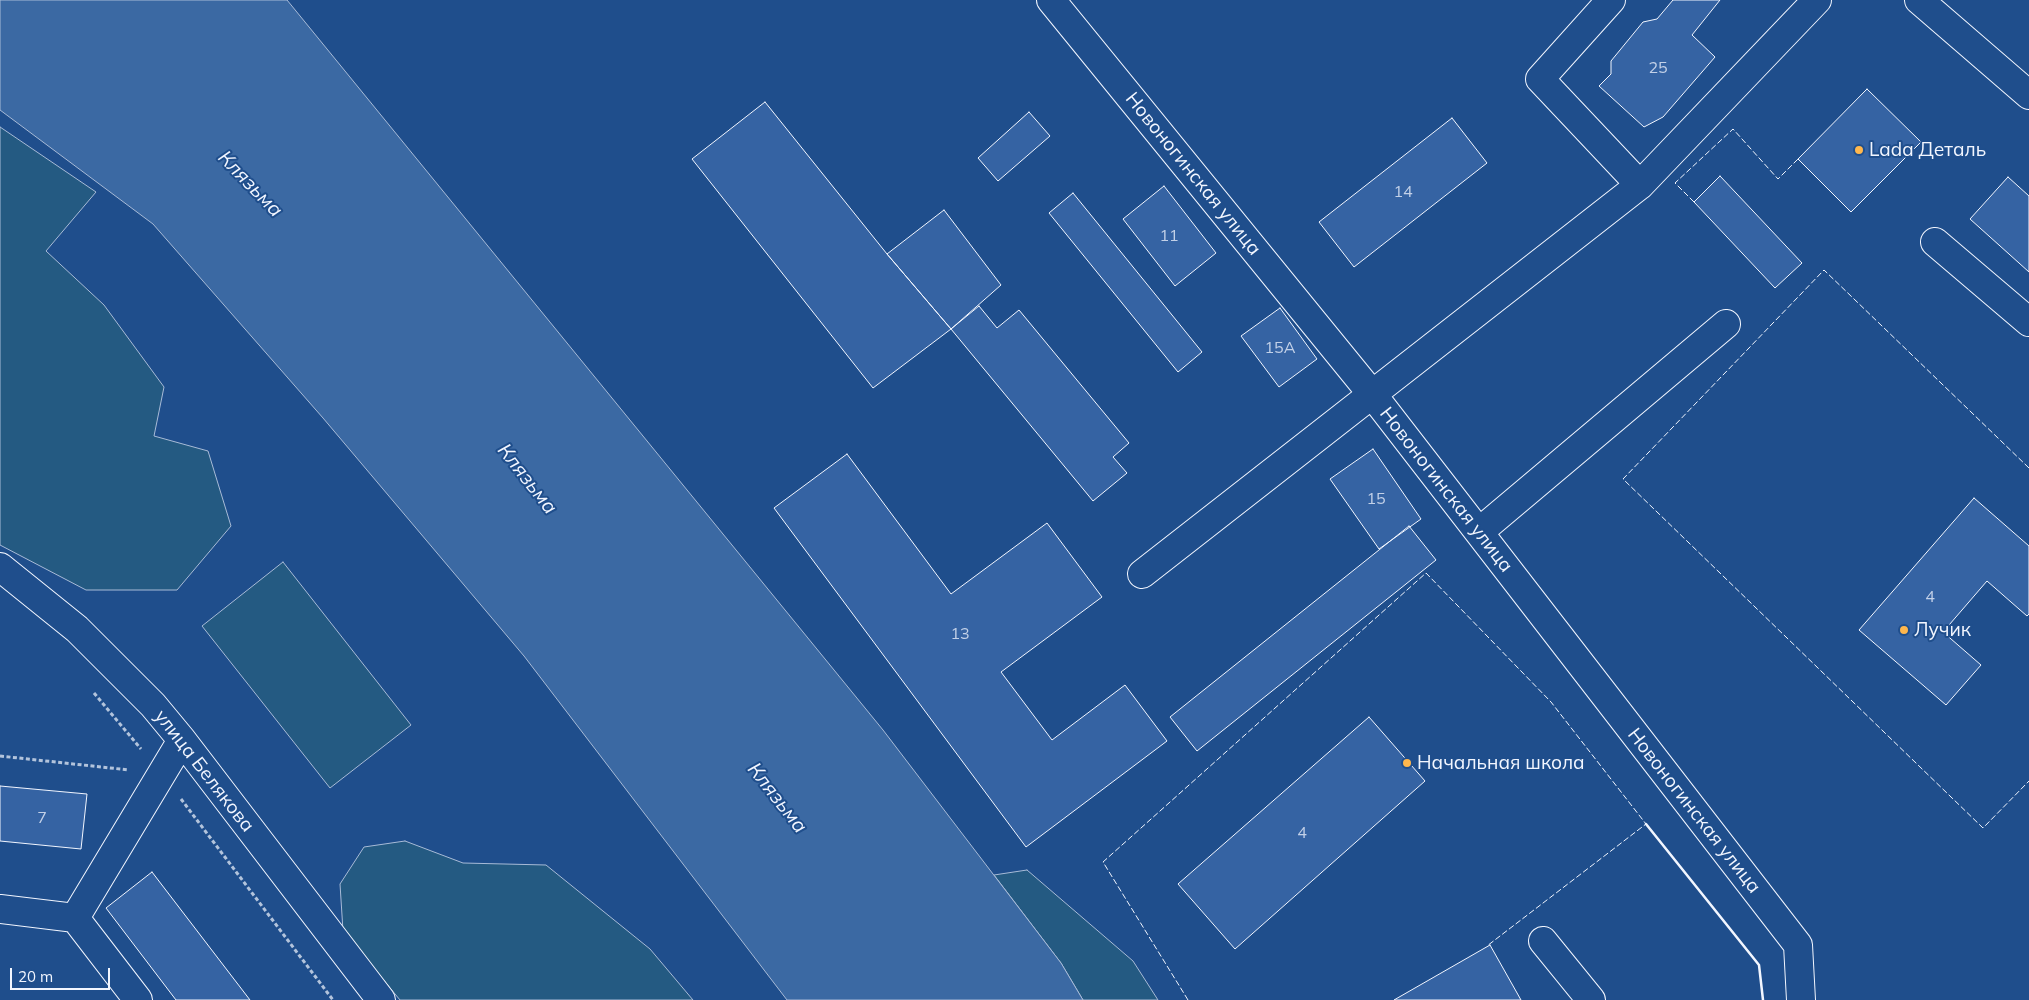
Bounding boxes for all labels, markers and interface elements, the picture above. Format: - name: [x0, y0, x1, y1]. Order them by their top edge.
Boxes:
- house number: 25: [1648, 58, 1668, 78]
- street label: Новоногинская улица: [1120, 88, 1266, 260]
- place label: Lada Деталь: [1869, 139, 1986, 161]
- marker: Lada Деталь: [1853, 144, 1865, 156]
- water label: Клязьма: [213, 146, 287, 222]
- house number: 14: [1393, 182, 1413, 202]
- house number: 11: [1159, 226, 1179, 246]
- house number: 15А: [1265, 338, 1295, 358]
- street label: Новоногинская улица: [1375, 403, 1517, 577]
- water label: Клязьма: [492, 439, 562, 519]
- house number: 15: [1366, 489, 1386, 509]
- house number: 4: [1925, 587, 1935, 607]
- place label: Лучик: [1914, 619, 1971, 641]
- house number: 13: [950, 624, 970, 644]
- marker: Лучик: [1898, 624, 1910, 636]
- street label: улица Белякова: [149, 705, 259, 837]
- street label: Новоногинская улица: [1623, 724, 1765, 898]
- place label: Начальная школа: [1417, 752, 1585, 774]
- marker: Начальная школа: [1401, 757, 1413, 769]
- water label: Клязьма: [742, 758, 812, 838]
- house number: 7: [37, 808, 47, 828]
- house number: 4: [1297, 823, 1307, 843]
- scale bar: [12, 958, 112, 990]
- text: 20 m: [18, 967, 53, 986]

